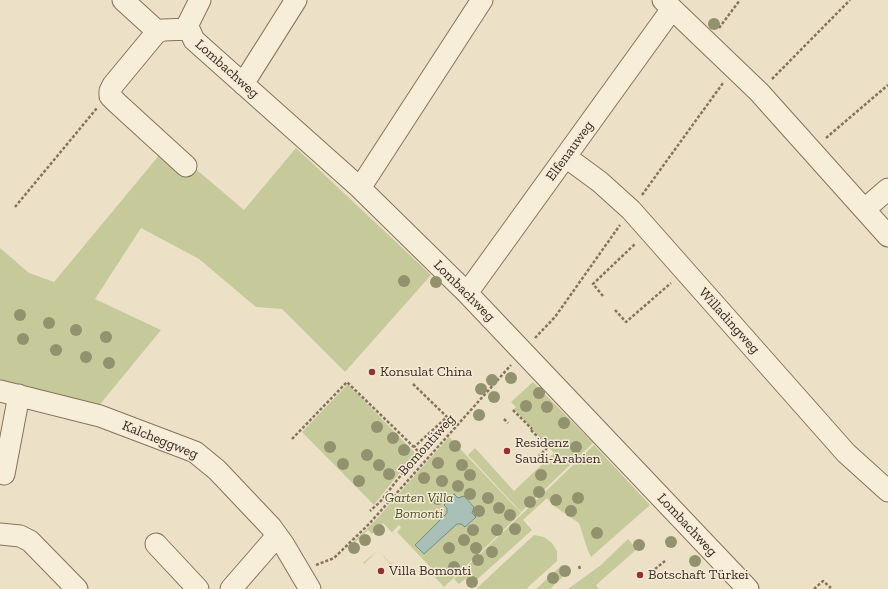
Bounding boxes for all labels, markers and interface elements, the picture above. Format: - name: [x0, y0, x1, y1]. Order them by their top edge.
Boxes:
- street label: Lombachweg: [192, 36, 262, 102]
- street label: Elfenauweg: [543, 118, 597, 184]
- street label: Lombachweg: [430, 257, 498, 325]
- street label: Willadingweg: [695, 285, 763, 357]
- place label: Konsulat China: [380, 364, 472, 380]
- marker: Konsulat China: [367, 367, 377, 377]
- street label: Bomontiweg: [395, 411, 459, 479]
- street label: Kalcheggweg: [120, 417, 200, 463]
- place label: Residenz Saudi-Arabien: [515, 435, 601, 468]
- marker: Residenz Saudi-Arabien: [502, 446, 512, 456]
- park label: Garten Villa Bomonti: [385, 490, 453, 522]
- street label: Lombachweg: [654, 490, 720, 560]
- place label: Villa Bomonti: [389, 563, 471, 579]
- marker: Villa Bomonti: [376, 566, 386, 576]
- place label: Botschaft Türkei: [648, 567, 749, 583]
- marker: Botschaft Türkei: [635, 570, 645, 580]

